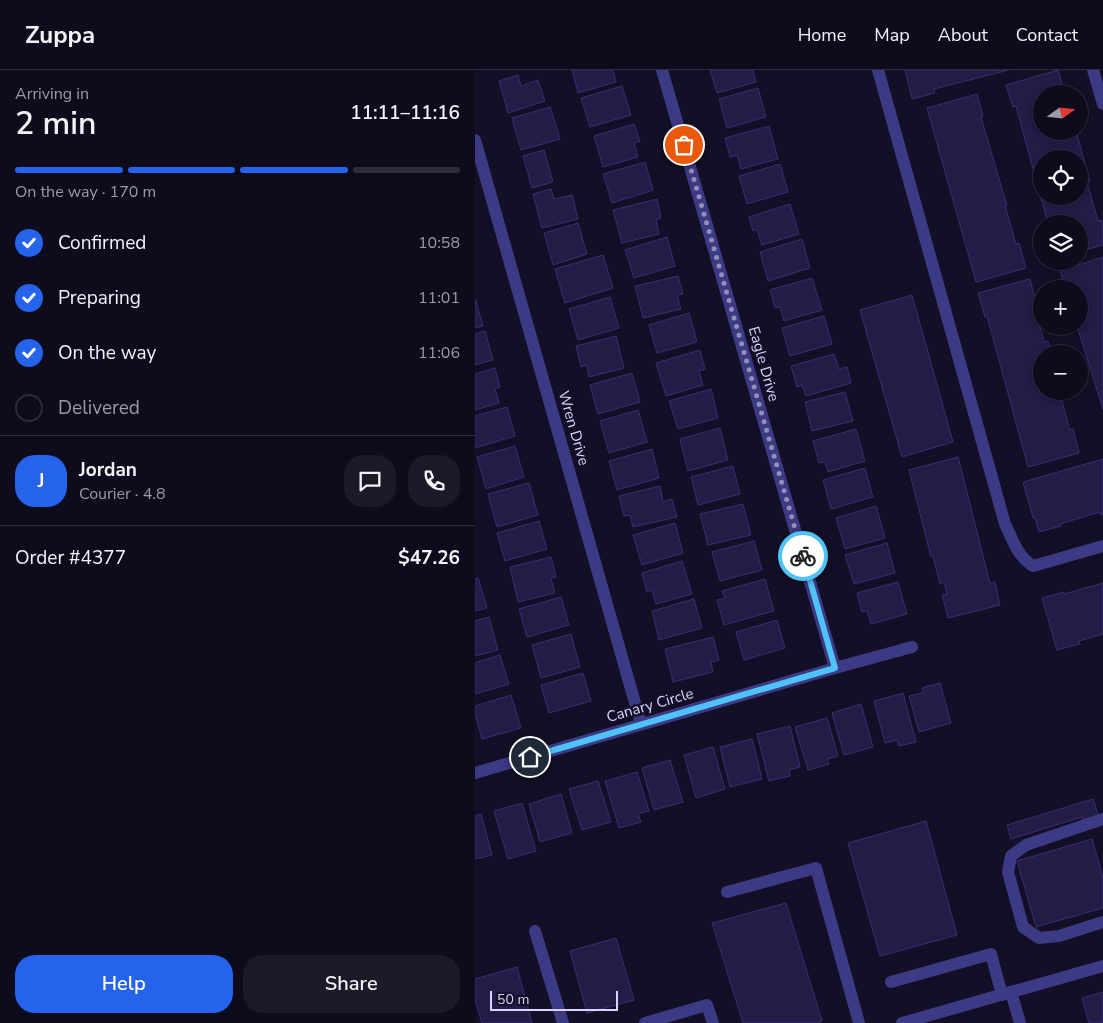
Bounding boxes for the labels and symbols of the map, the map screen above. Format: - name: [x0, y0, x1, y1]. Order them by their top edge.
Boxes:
- north arrow: [1033, 85, 1087, 140]
- pin: [663, 124, 705, 166]
- street label: Eagle Drive: [744, 324, 784, 404]
- street label: Wren Drive: [554, 388, 594, 468]
- courier: [778, 531, 828, 581]
- street label: Canary Circle: [604, 683, 696, 727]
- pin: [509, 736, 551, 778]
- scale bar: [490, 988, 617, 1011]

